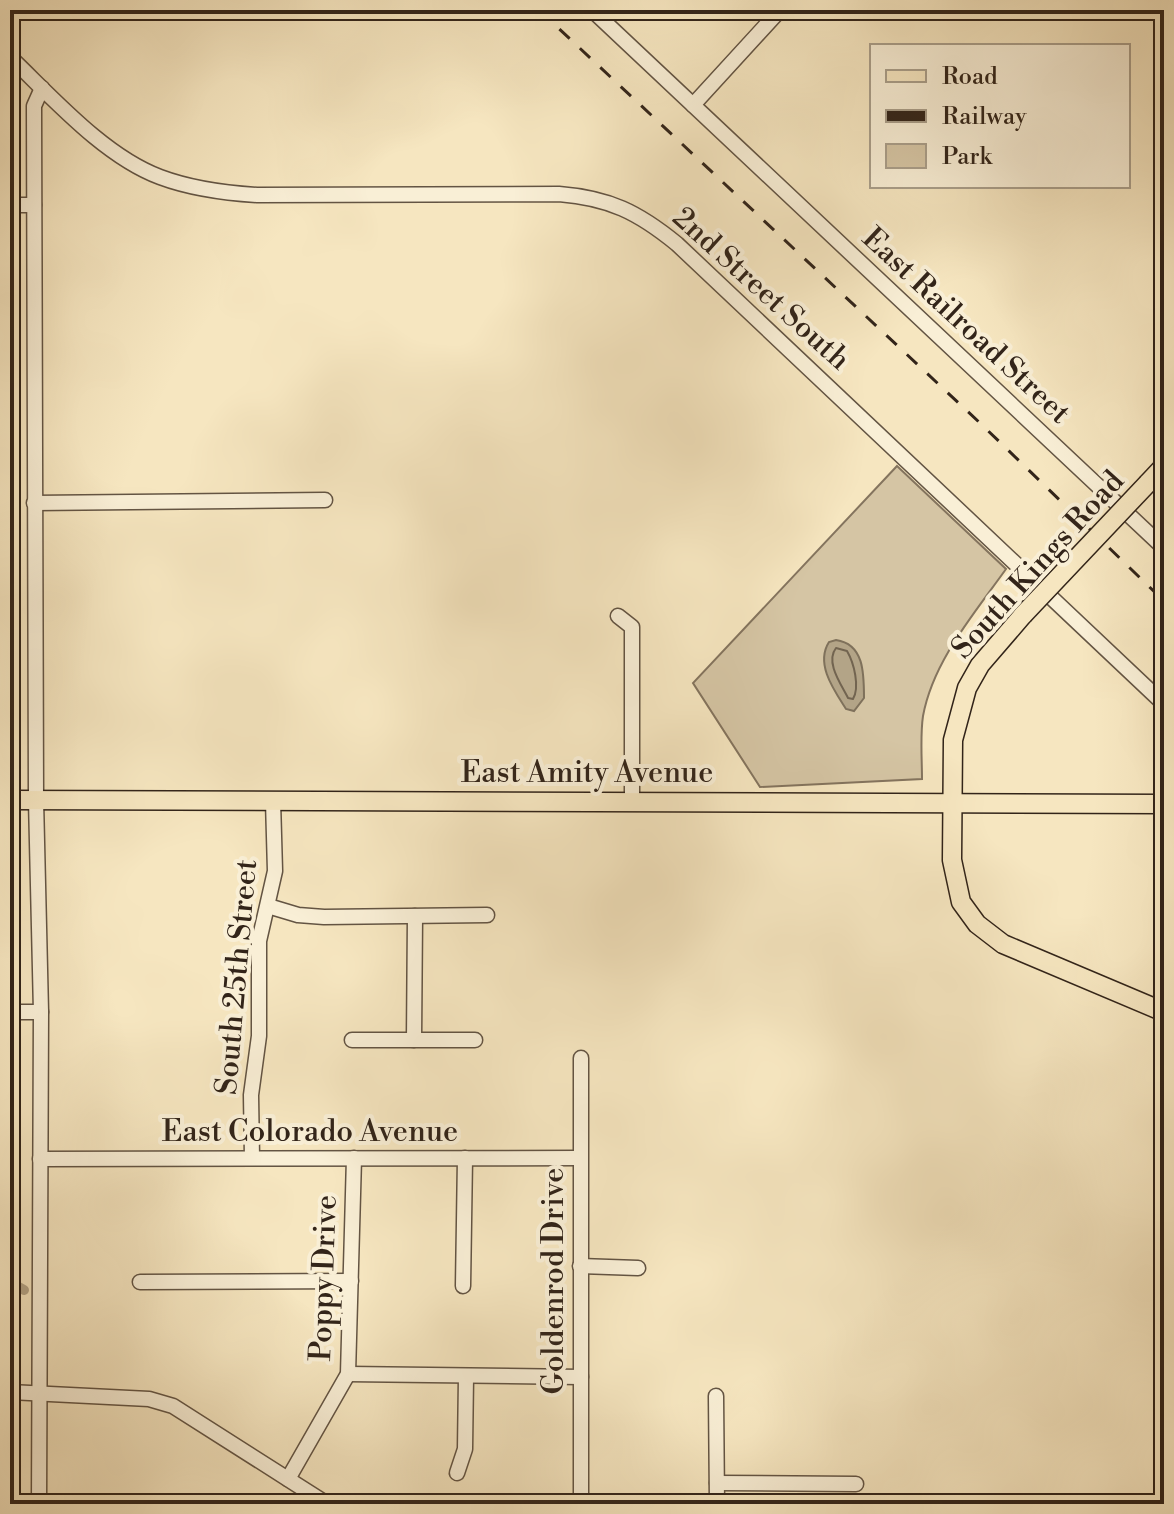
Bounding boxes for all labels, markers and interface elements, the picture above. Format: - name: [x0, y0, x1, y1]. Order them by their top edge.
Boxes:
- legend: [870, 44, 1130, 188]
- text: Road: [942, 62, 998, 92]
- text: Railway: [942, 102, 1027, 132]
- text: Park: [942, 142, 993, 172]
- street label: 2nd Street South: [664, 199, 858, 379]
- street label: East Railroad Street: [854, 220, 1078, 433]
- street label: South Kings Road: [943, 463, 1133, 667]
- street label: East Amity Avenue: [461, 754, 713, 792]
- street label: South 25th Street: [208, 857, 266, 1096]
- street label: East Colorado Avenue: [162, 1113, 458, 1151]
- street label: Goldenrod Drive: [535, 1168, 573, 1394]
- street label: Poppy Drive: [302, 1194, 346, 1362]

